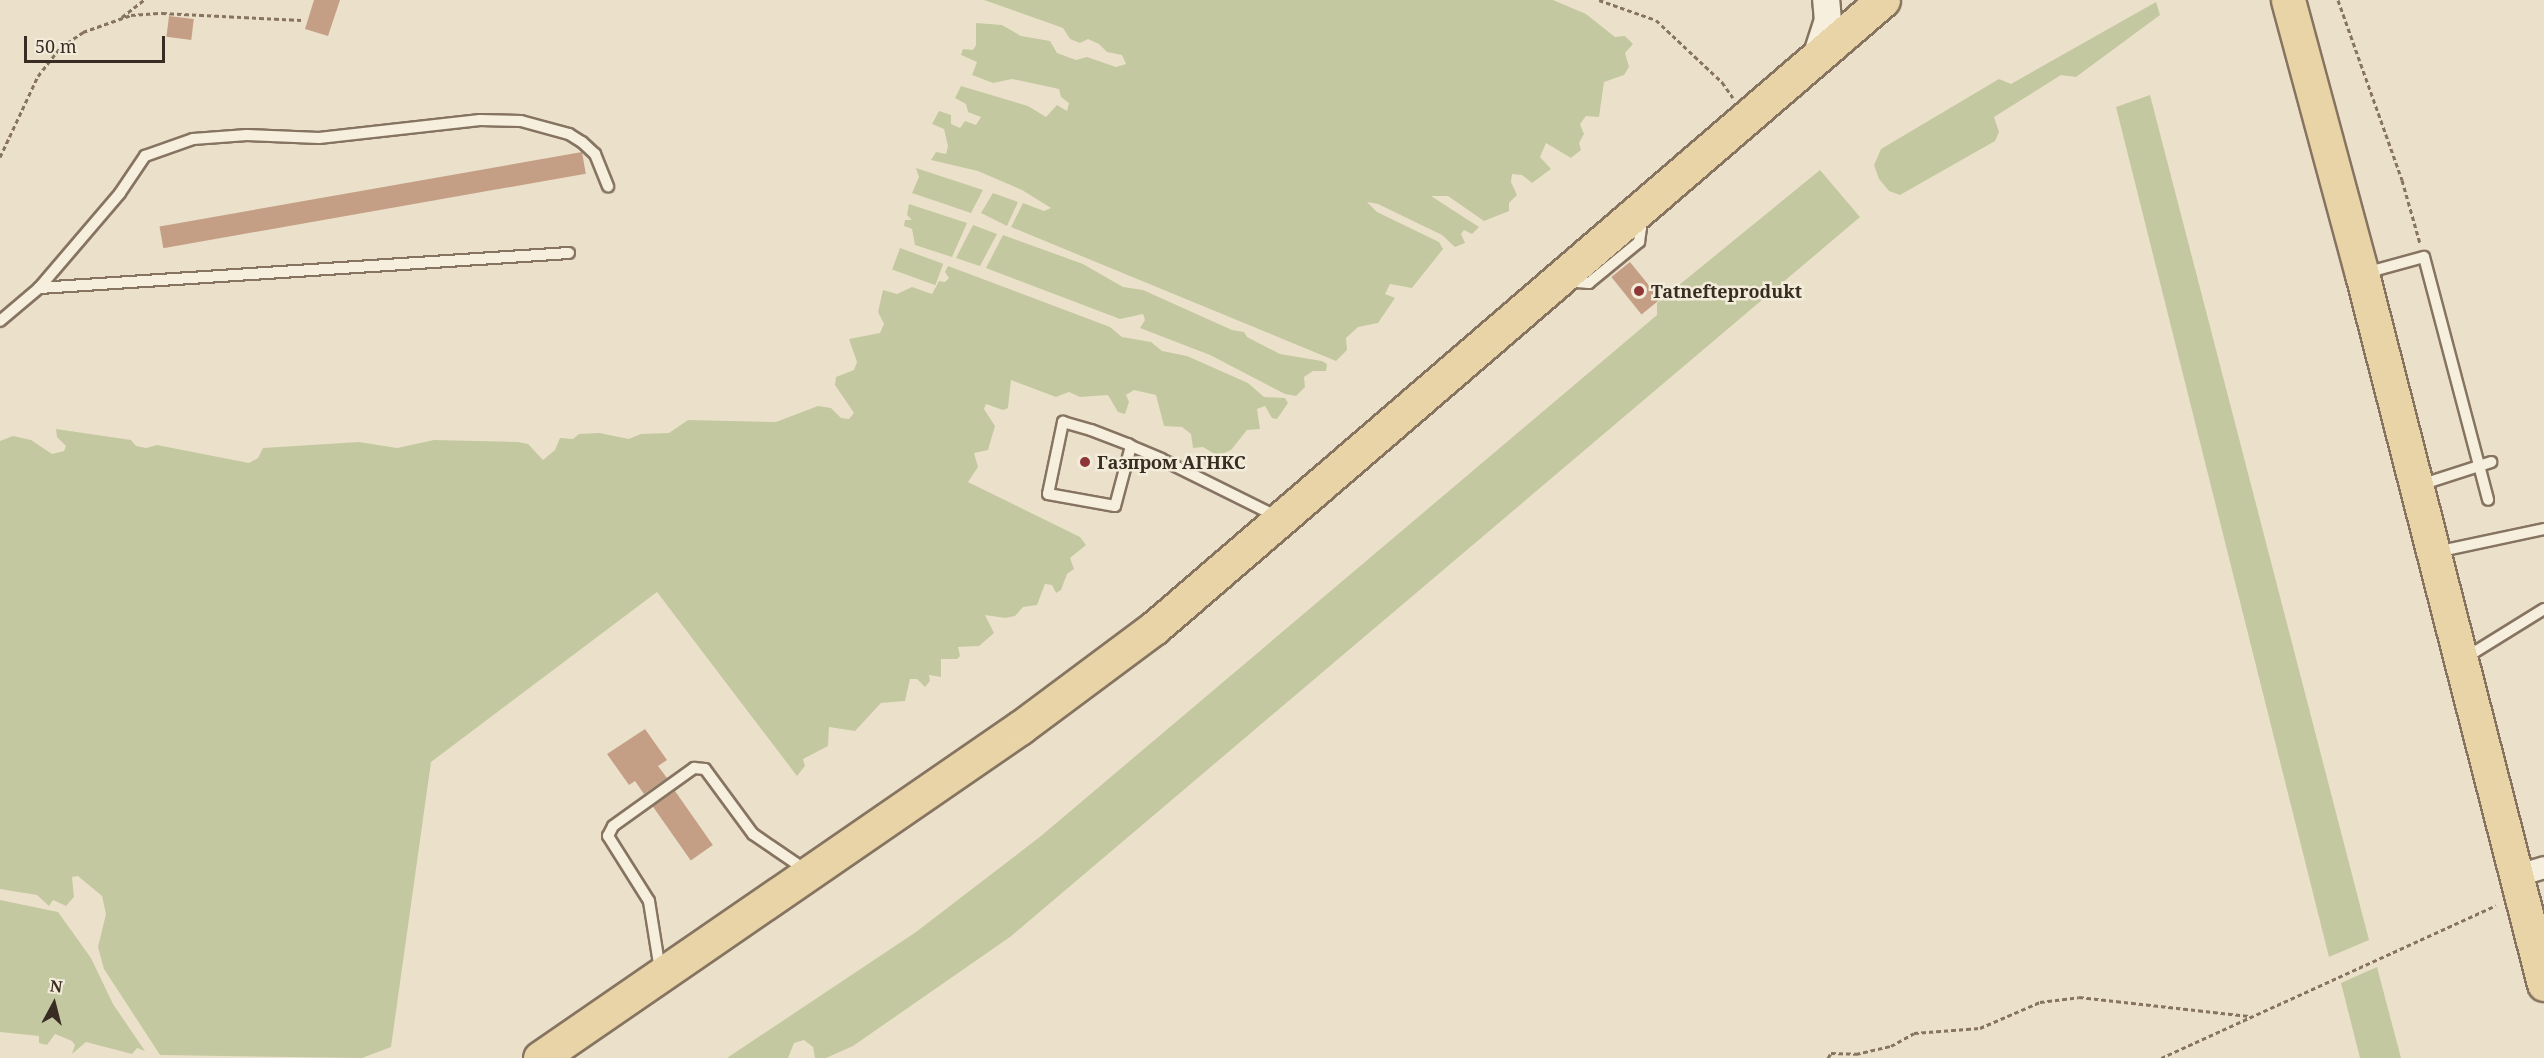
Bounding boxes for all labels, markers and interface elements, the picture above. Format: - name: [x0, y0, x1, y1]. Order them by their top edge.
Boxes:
- scale bar: [27, 24, 168, 62]
- text: 50 m: [35, 34, 77, 58]
- place label: Tatnefteprodukt: [1651, 280, 1802, 302]
- marker: Tatnefteprodukt: [1632, 284, 1646, 298]
- place label: Газпром АГНКС: [1097, 451, 1246, 473]
- marker: Газпром АГНКС: [1078, 455, 1092, 469]
- north arrow: [24, 974, 84, 1034]
- text: N: [49, 974, 64, 998]

